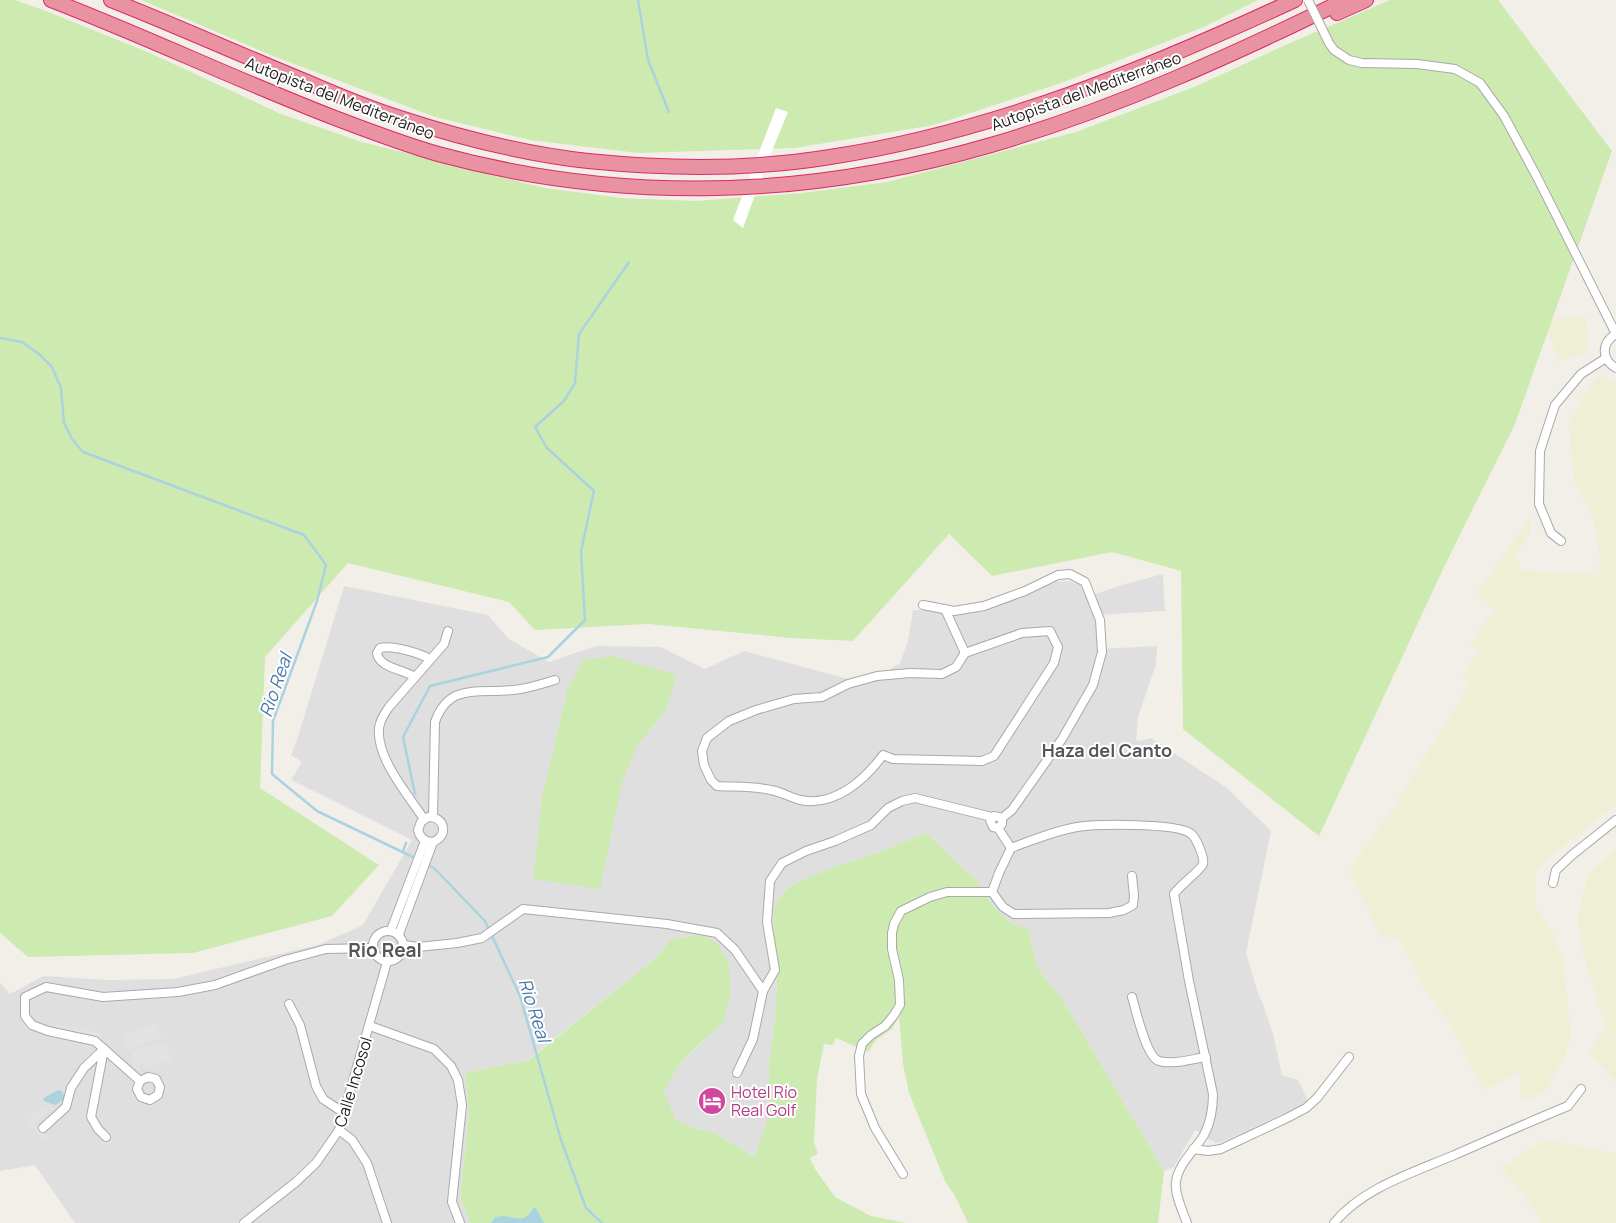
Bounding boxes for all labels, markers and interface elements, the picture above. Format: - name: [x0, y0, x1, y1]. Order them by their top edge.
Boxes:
- street label: Autopista del Mediterráneo: [988, 46, 1184, 136]
- street label: Autopista del Mediterráneo: [242, 52, 438, 144]
- water label: Rio Real: [253, 647, 298, 720]
- district label: Haza del Canto: [1042, 738, 1172, 762]
- district label: Rio Real: [348, 937, 422, 963]
- water label: Rio Real: [513, 975, 557, 1048]
- street label: Calle Incosol: [329, 1034, 377, 1130]
- place label: Hotel Río Real Golf: [731, 1081, 797, 1121]
- hotel icon: Hotel Río Real Golf: [697, 1086, 727, 1116]

